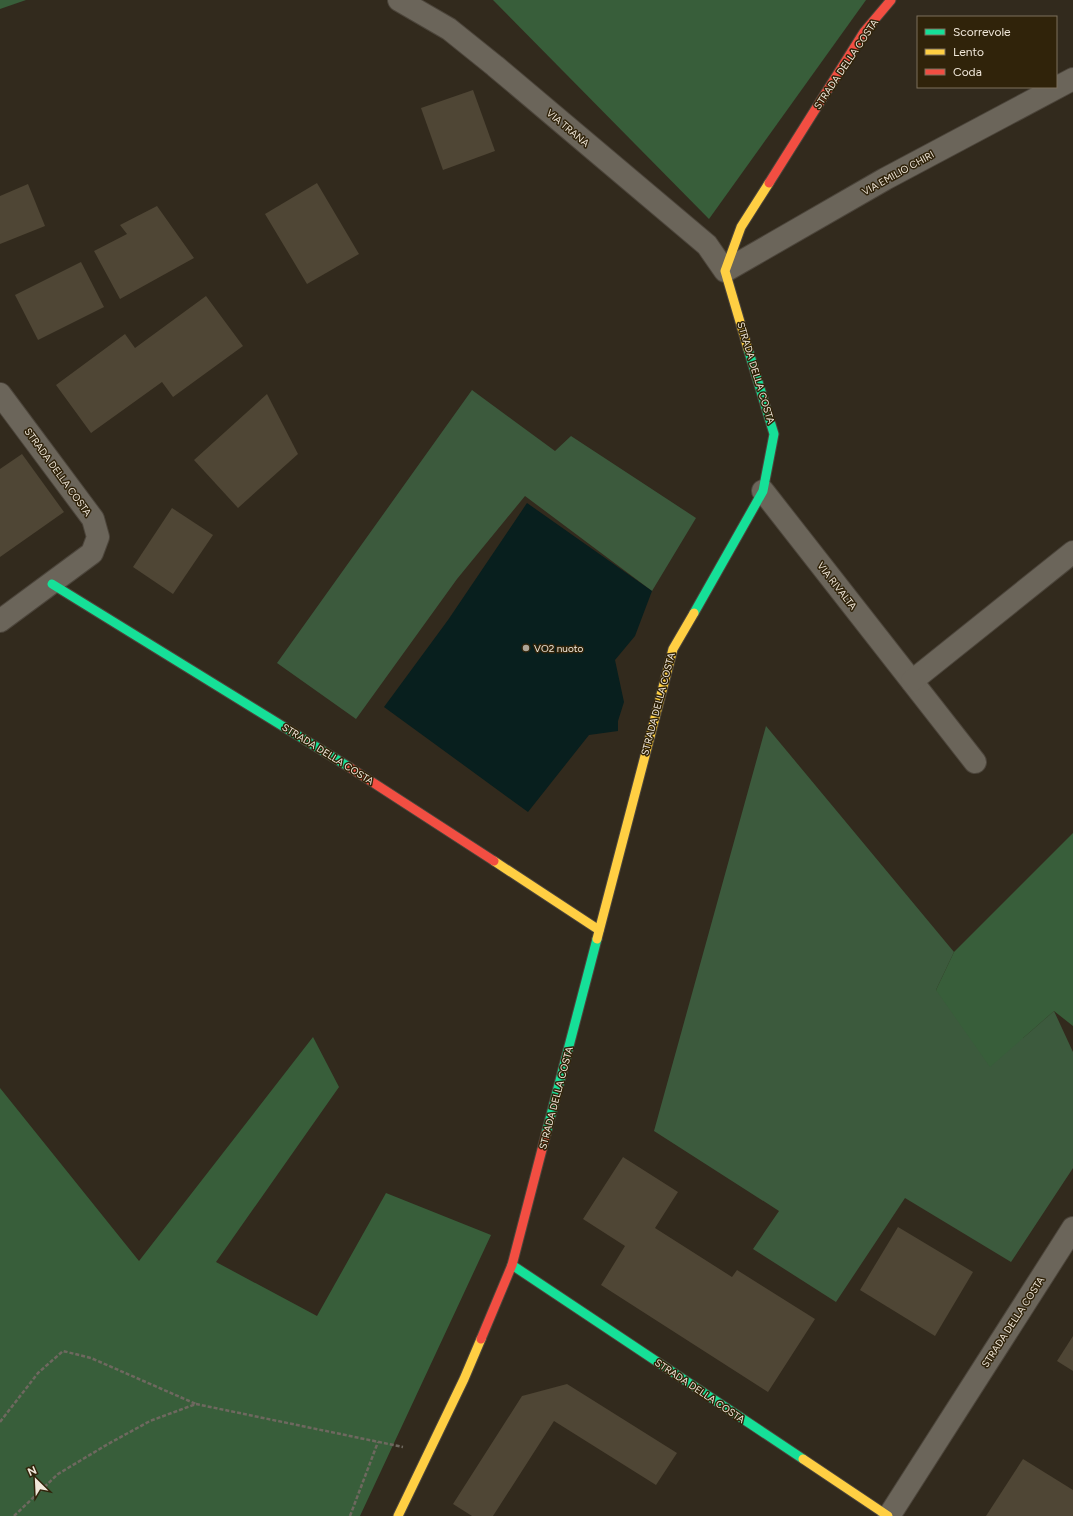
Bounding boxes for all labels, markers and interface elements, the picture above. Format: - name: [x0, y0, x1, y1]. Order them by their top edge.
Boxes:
- street label: STRADA DELLA COSTA: [811, 16, 881, 112]
- legend: [917, 16, 1057, 88]
- text: Scorrevole: [953, 25, 1011, 39]
- text: Lento: [953, 45, 984, 59]
- text: Coda: [953, 65, 982, 79]
- street label: VIA TRANA: [544, 106, 592, 150]
- street label: VIA EMILIO CHIRI: [860, 148, 936, 198]
- street label: STRADA DELLA COSTA: [734, 320, 778, 426]
- street label: STRADA DELLA COSTA: [22, 425, 95, 519]
- street label: VIA RIVALTA: [814, 559, 860, 613]
- place label: VO2 nuoto: [534, 642, 583, 655]
- marker: VO2 nuoto: [521, 643, 531, 653]
- street label: STRADA DELLA COSTA: [638, 651, 678, 757]
- street label: STRADA DELLA COSTA: [280, 720, 377, 788]
- street label: STRADA DELLA COSTA: [536, 1045, 576, 1151]
- street label: STRADA DELLA COSTA: [979, 1274, 1047, 1370]
- street label: STRADA DELLA COSTA: [652, 1356, 748, 1426]
- north arrow: [16, 1460, 56, 1500]
- text: N: [26, 1464, 39, 1479]

